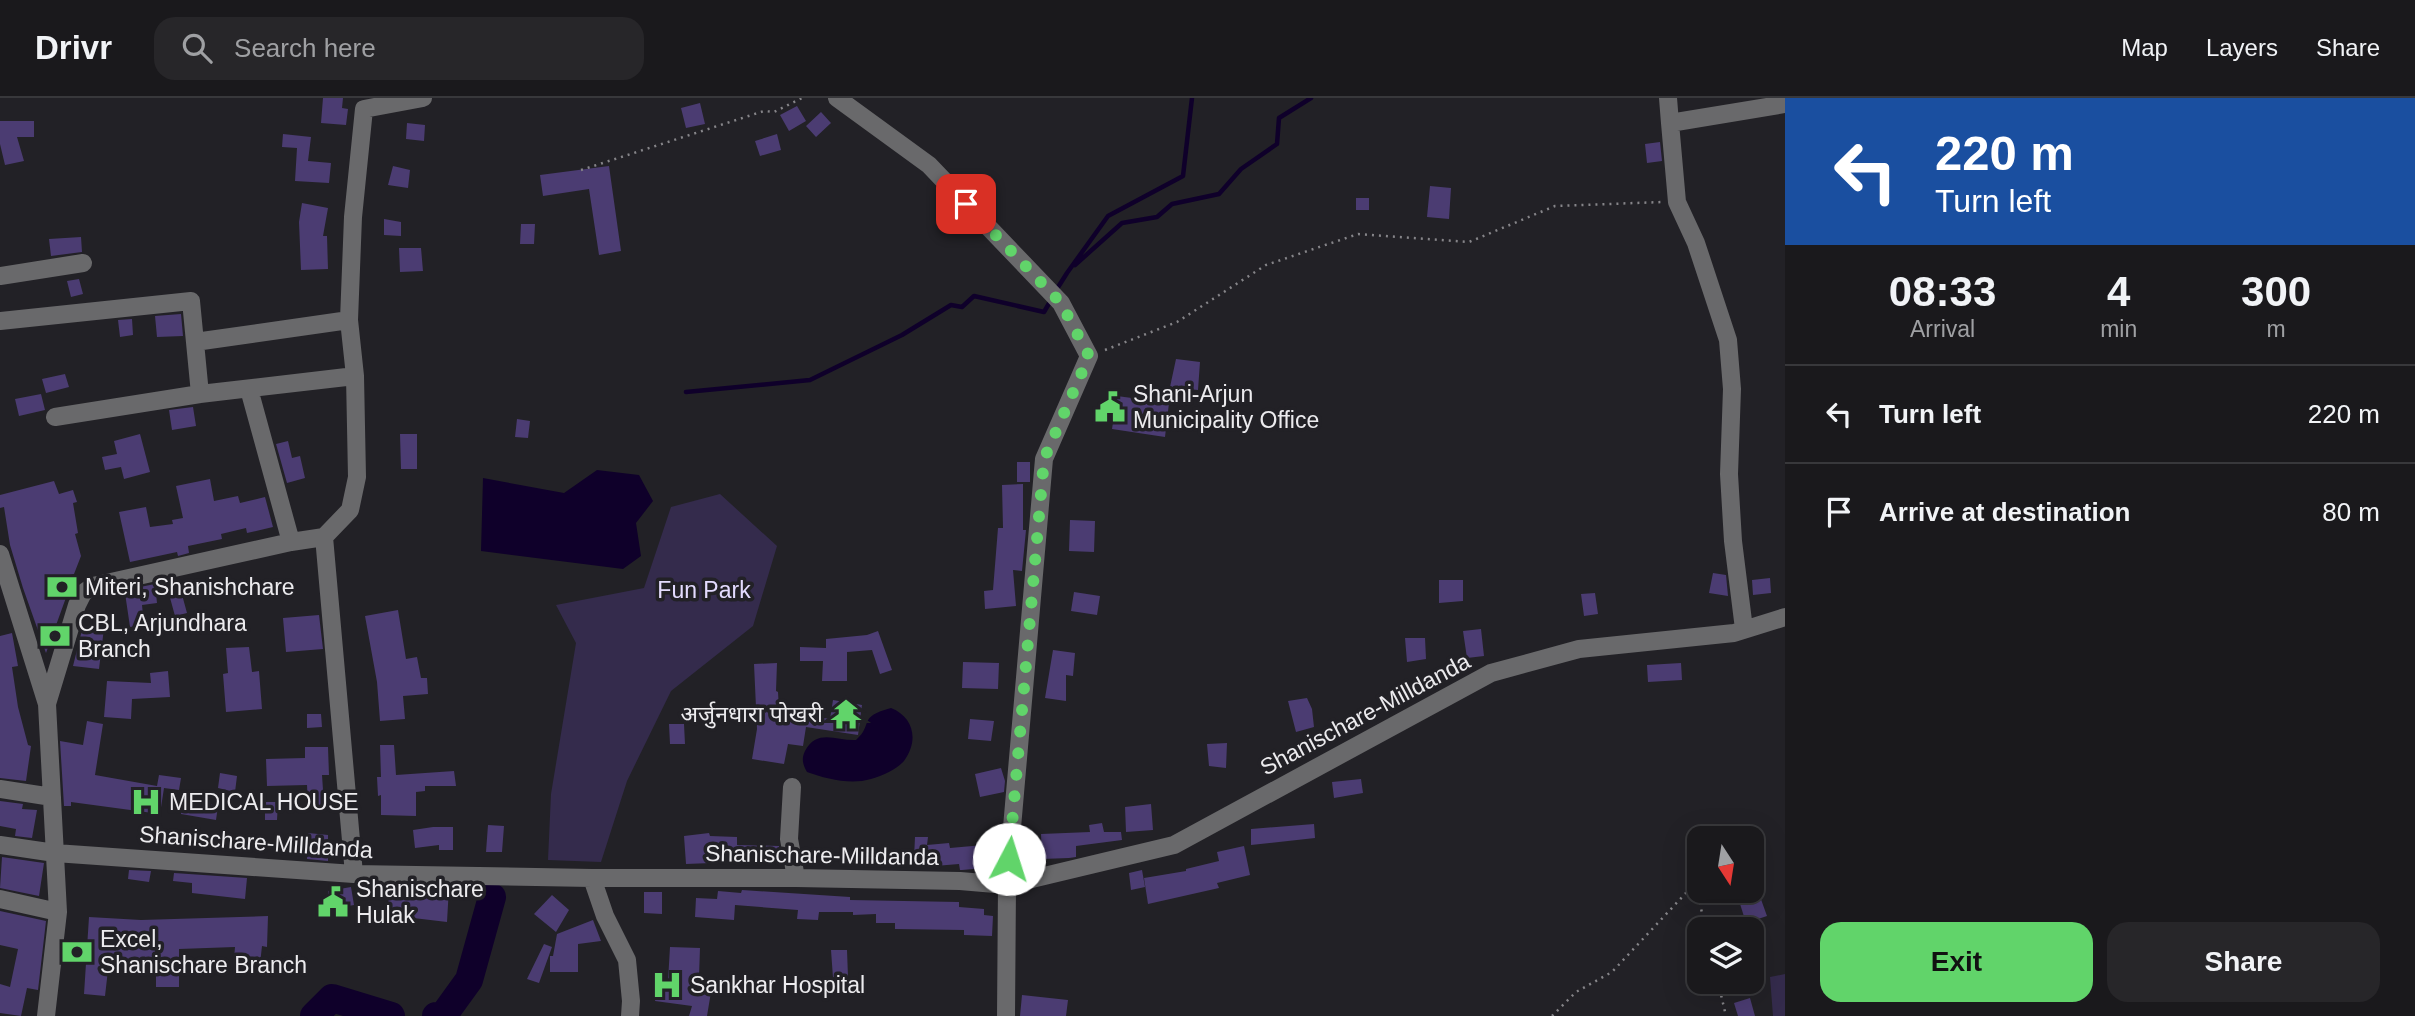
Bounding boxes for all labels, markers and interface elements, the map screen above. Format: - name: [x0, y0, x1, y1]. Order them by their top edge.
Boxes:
- search box: [154, 17, 644, 80]
- text: Drivr: [35, 29, 112, 66]
- icon: search: [178, 29, 216, 67]
- text: Search here: [234, 33, 376, 63]
- text: Map: [2121, 34, 2168, 61]
- text: Layers: [2206, 34, 2278, 61]
- text: Share: [2316, 34, 2380, 61]
- icon: left: [1820, 126, 1911, 217]
- text: 220 m: [1935, 126, 2074, 180]
- pin: [936, 174, 996, 234]
- text: Turn left: [1935, 183, 2051, 219]
- icon: arrive: [947, 185, 985, 223]
- text: 08:33: [1889, 268, 1996, 315]
- text: 4: [2107, 268, 2130, 315]
- text: 300: [2241, 268, 2311, 315]
- text: Arrival: [1910, 316, 1975, 342]
- text: min: [2100, 316, 2137, 342]
- text: m: [2267, 316, 2286, 342]
- place label: Shani-Arjun Municipality Office: [1133, 381, 1319, 433]
- public building icon: Shani-Arjun Municipality Office: [1093, 390, 1127, 424]
- icon: left: [1820, 395, 1858, 433]
- text: Turn left: [1879, 399, 1981, 429]
- text: 220 m: [2308, 399, 2380, 429]
- icon: arrive: [1820, 493, 1858, 531]
- text: Arrive at destination: [1879, 497, 2130, 527]
- text: 80 m: [2322, 497, 2380, 527]
- bank icon: Miteri, Shanishchare: [45, 570, 79, 604]
- place label: Miteri, Shanishchare: [85, 574, 295, 600]
- park label: Fun Park: [657, 577, 751, 603]
- place label: CBL, Arjundhara Branch: [78, 610, 247, 662]
- bank icon: CBL, Arjundhara Branch: [38, 619, 72, 653]
- street label: Shanischare-Milldanda: [1256, 648, 1475, 780]
- temple icon: अर्जुनधारा पोखरी: [829, 697, 863, 731]
- place label: अर्जुनधारा पोखरी: [681, 701, 824, 729]
- hospital icon: MEDICAL HOUSE: [129, 785, 163, 819]
- place label: MEDICAL HOUSE: [169, 789, 359, 815]
- street label: Shanischare-Milldanda: [138, 821, 374, 863]
- position arrow: [972, 822, 1046, 896]
- north arrow: [1687, 826, 1764, 903]
- map controls: [1687, 826, 1764, 994]
- street label: Shanischare-Milldanda: [705, 840, 939, 870]
- place label: Shanischare Hulak: [356, 876, 484, 928]
- public building icon: Shanischare Hulak: [316, 885, 350, 919]
- button: layers: [1687, 917, 1764, 994]
- button: Exit: [1820, 922, 2093, 1002]
- button: Share: [2107, 922, 2380, 1002]
- place label: Excel, Shanischare Branch: [100, 926, 307, 978]
- bank icon: Excel, Shanischare Branch: [60, 935, 94, 969]
- hospital icon: Sankhar Hospital: [650, 968, 684, 1002]
- place label: Sankhar Hospital: [690, 972, 865, 998]

